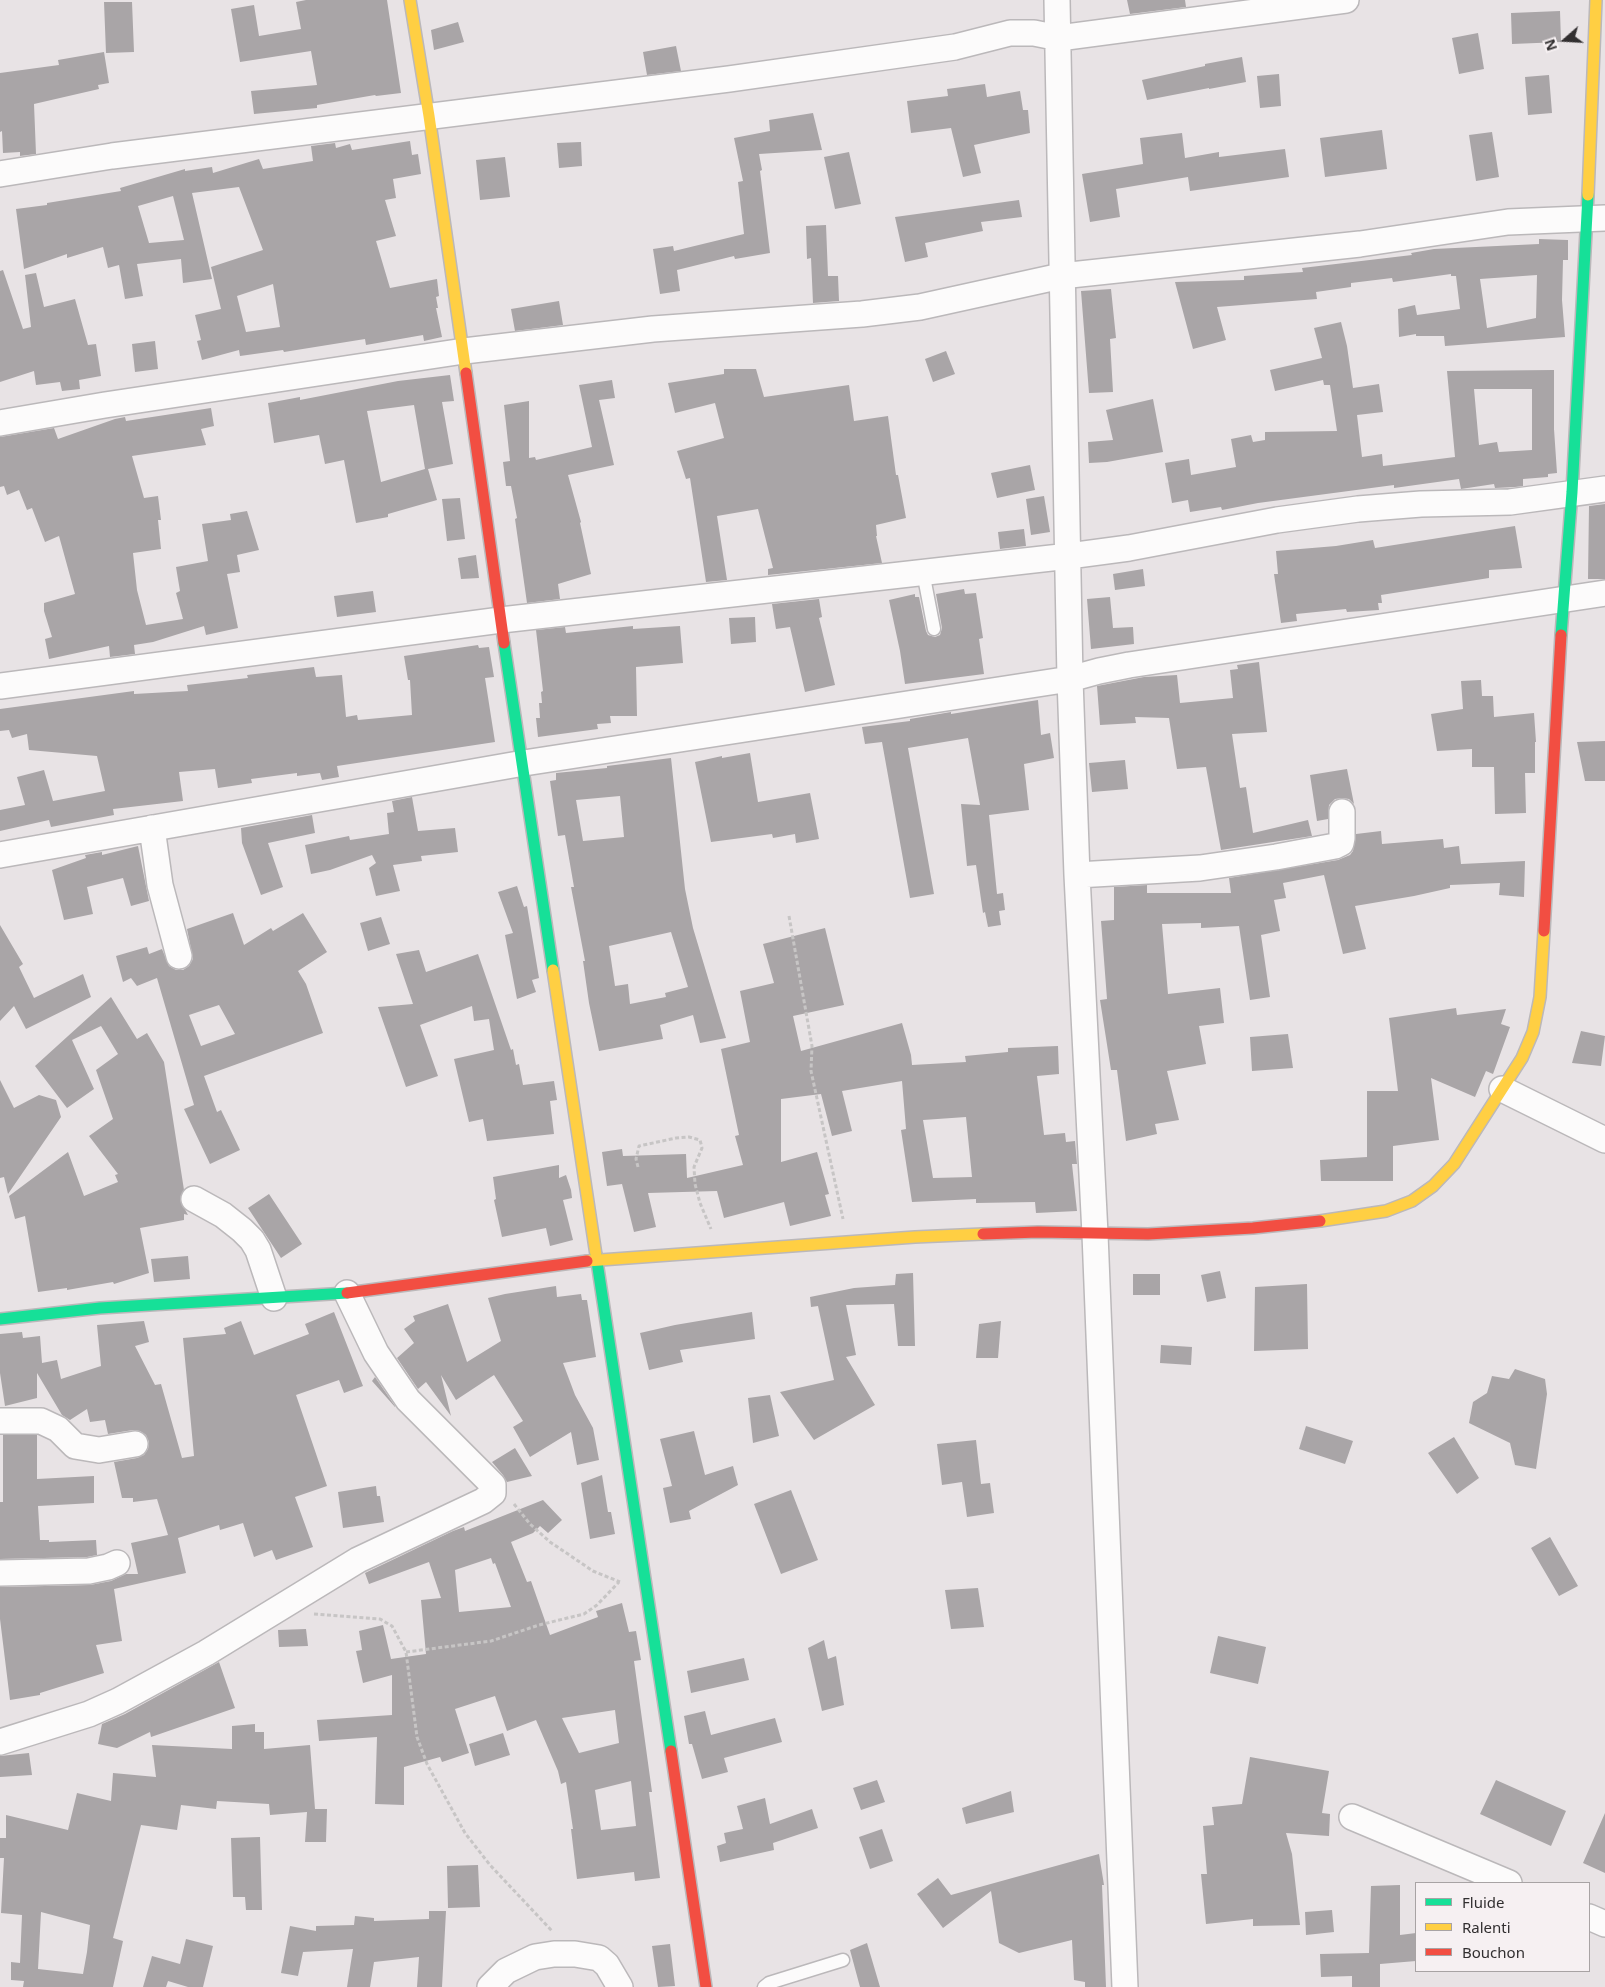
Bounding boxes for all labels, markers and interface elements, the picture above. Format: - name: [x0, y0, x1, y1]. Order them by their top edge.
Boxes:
- north arrow: [1540, 15, 1590, 65]
- text: N: [1540, 37, 1561, 54]
- legend: [1415, 1882, 1590, 1972]
- text: Fluide: [1462, 1892, 1504, 1912]
- text: Ralenti: [1462, 1917, 1511, 1937]
- text: Bouchon: [1462, 1942, 1525, 1962]

